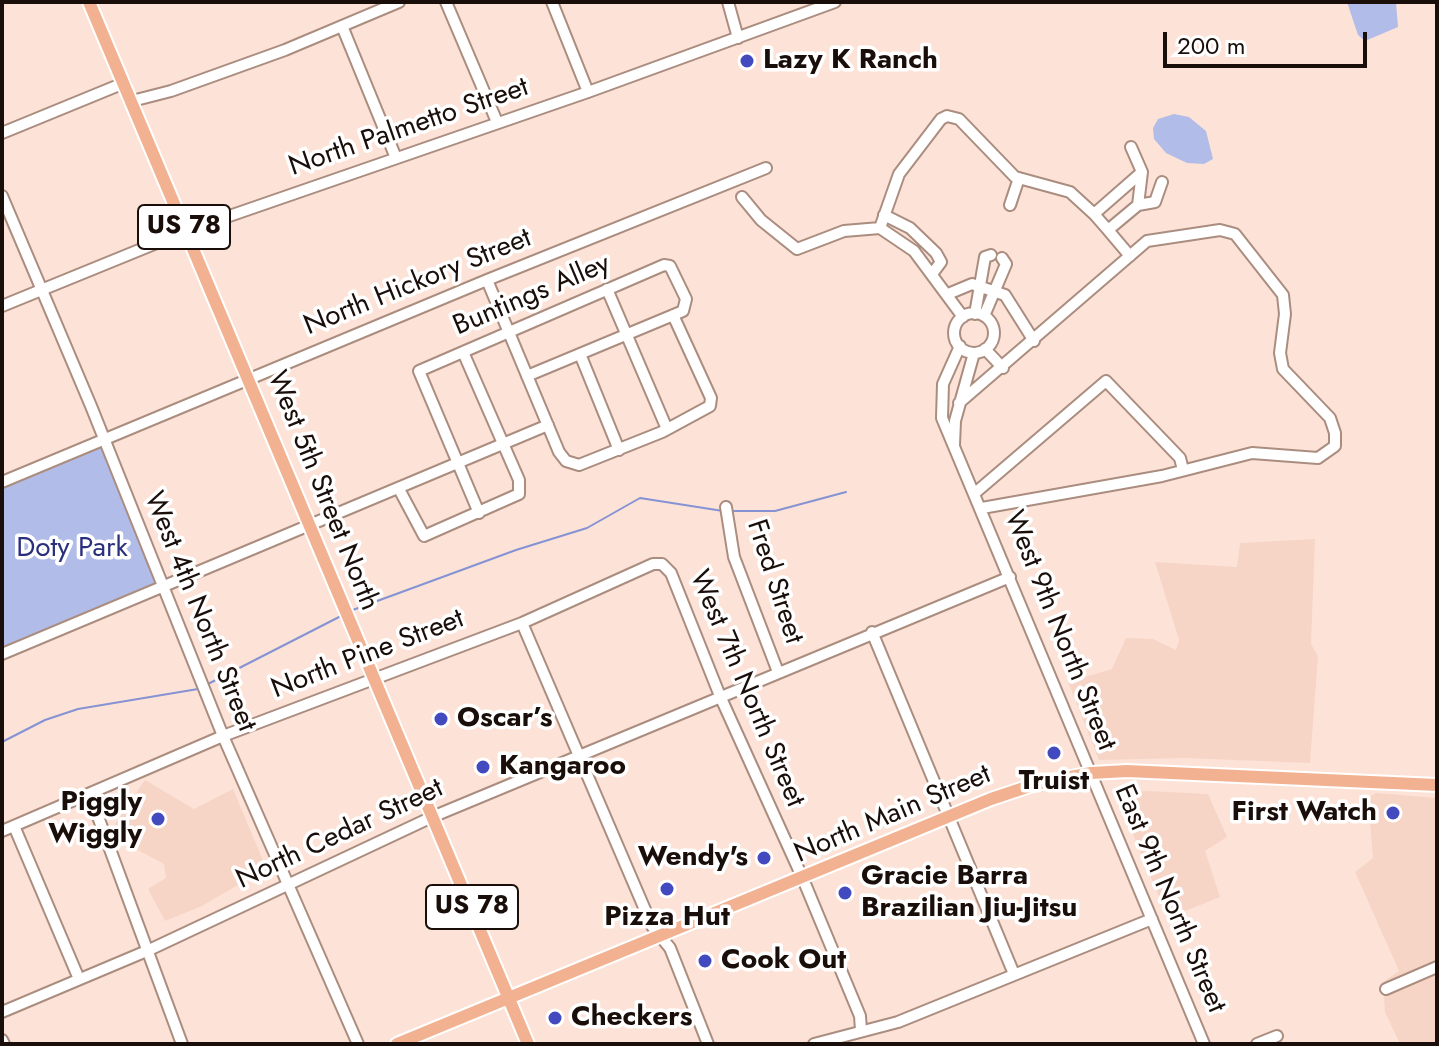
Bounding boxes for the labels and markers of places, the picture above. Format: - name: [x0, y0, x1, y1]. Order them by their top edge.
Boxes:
- place label: Lazy K Ranch: [763, 44, 938, 78]
- marker: Lazy K Ranch: [738, 52, 756, 70]
- place label: Oscar’s: [457, 702, 552, 736]
- marker: Oscar’s: [432, 710, 450, 728]
- marker: Truist: [1045, 744, 1063, 762]
- place label: Kangaroo: [499, 750, 626, 784]
- marker: Kangaroo: [474, 758, 492, 776]
- place label: Truist: [1019, 765, 1089, 799]
- place label: Piggly Wiggly: [48, 786, 142, 852]
- place label: First Watch: [1231, 796, 1377, 830]
- marker: First Watch: [1384, 804, 1402, 822]
- marker: Piggly Wiggly: [149, 810, 167, 828]
- place label: Wendy's: [638, 841, 748, 875]
- marker: Wendy's: [755, 849, 773, 867]
- place label: Gracie Barra Brazilian Jiu-Jitsu: [861, 860, 1077, 926]
- marker: Pizza Hut: [658, 880, 676, 898]
- marker: Gracie Barra Brazilian Jiu-Jitsu: [836, 884, 854, 902]
- place label: Pizza Hut: [604, 901, 730, 935]
- place label: Cook Out: [721, 944, 846, 978]
- marker: Cook Out: [696, 952, 714, 970]
- place label: Checkers: [571, 1001, 692, 1035]
- marker: Checkers: [546, 1009, 564, 1027]

